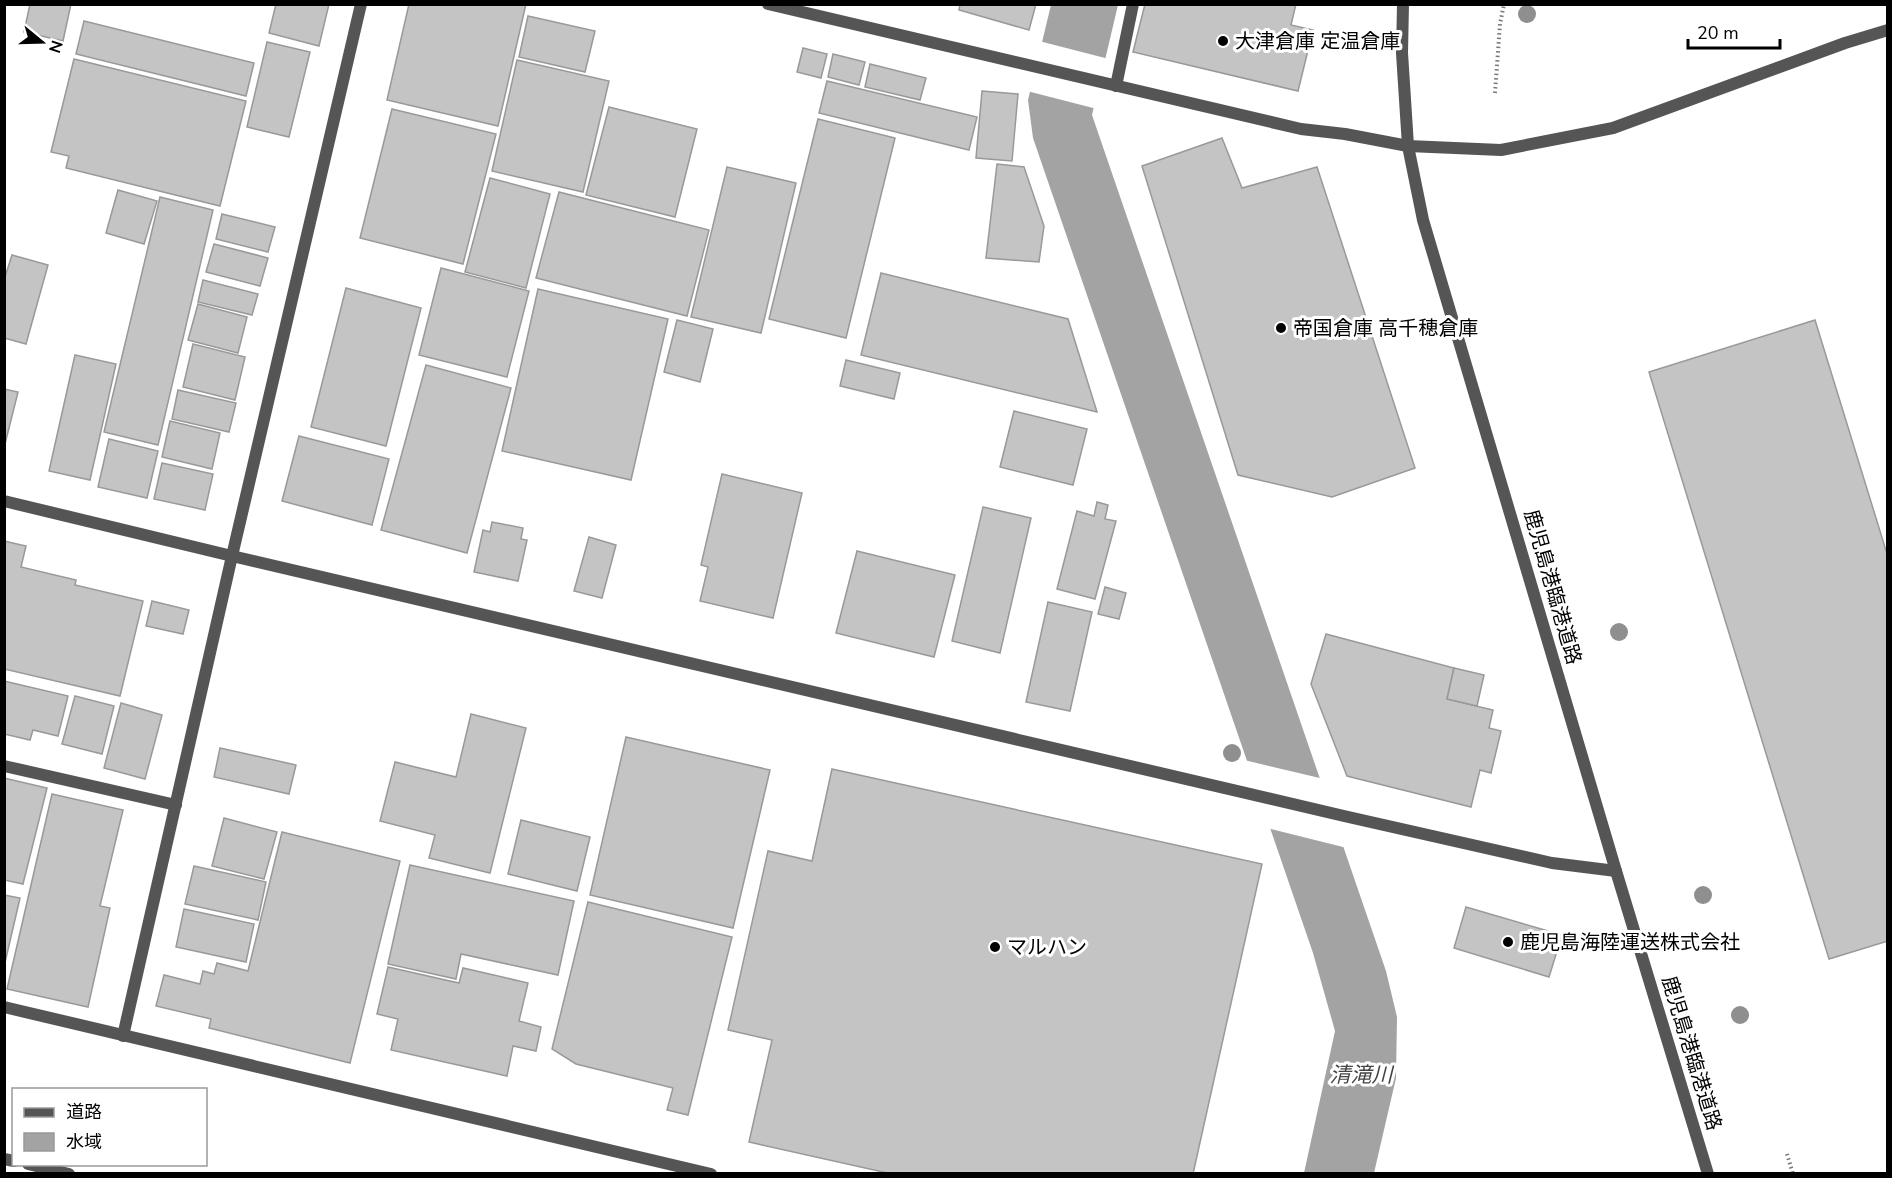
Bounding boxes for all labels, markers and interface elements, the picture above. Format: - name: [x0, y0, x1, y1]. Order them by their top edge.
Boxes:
- north arrow: [12, 12, 72, 72]
- scale bar: [1688, 12, 1780, 50]
- text: 20 m: [1697, 21, 1739, 45]
- place label: 大津倉庫 定温倉庫: [1235, 28, 1400, 55]
- marker: 大津倉庫 定温倉庫: [1216, 34, 1230, 48]
- text: N: [43, 37, 68, 56]
- place label: 帝国倉庫 高千穂倉庫: [1293, 315, 1478, 342]
- marker: 帝国倉庫 高千穂倉庫: [1274, 321, 1288, 335]
- street label: 鹿児島港臨港道路: [1517, 507, 1588, 668]
- place label: 鹿児島海陸運送株式会社: [1520, 929, 1740, 956]
- place label: マルハン: [1007, 934, 1087, 961]
- marker: 鹿児島海陸運送株式会社: [1501, 935, 1515, 949]
- marker: マルハン: [988, 940, 1002, 954]
- street label: 鹿児島港臨港道路: [1655, 973, 1728, 1134]
- water label: 清滝川: [1330, 1061, 1394, 1089]
- legend: [12, 1088, 207, 1166]
- text: 道路: [66, 1100, 102, 1124]
- text: 水域: [66, 1130, 102, 1154]

